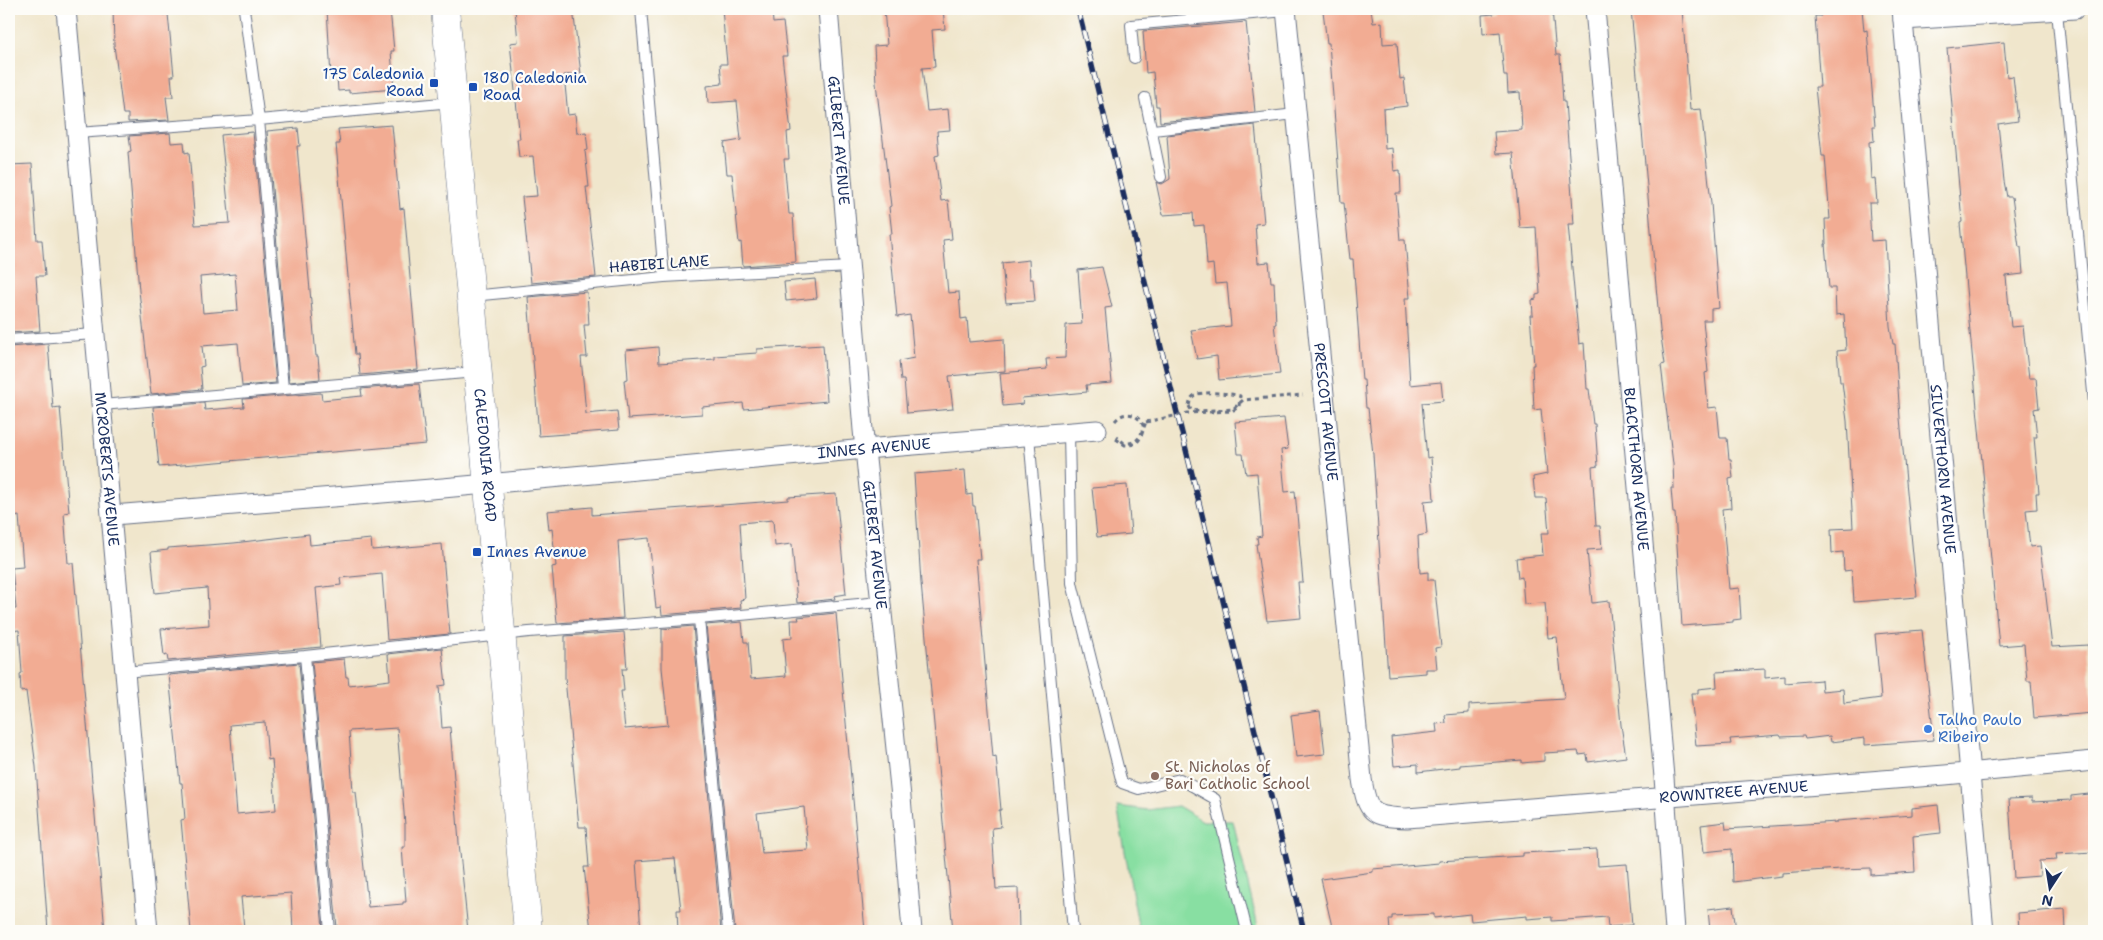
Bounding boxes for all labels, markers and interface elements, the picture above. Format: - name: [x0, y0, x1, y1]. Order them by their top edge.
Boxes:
- place label: 175 Caledonia Road: [322, 64, 425, 101]
- place label: 180 Caledonia Road: [483, 68, 587, 105]
- street label: GILBERT AVENUE: [824, 75, 854, 206]
- marker: 175 Caledonia Road: [428, 77, 440, 89]
- marker: 180 Caledonia Road: [467, 81, 479, 93]
- street label: HABIBI LANE: [608, 251, 710, 277]
- street label: PRESCOTT AVENUE: [1309, 342, 1343, 482]
- street label: SILVERTHORN AVENUE: [1925, 383, 1960, 555]
- street label: CALEDONIA ROAD: [469, 387, 501, 523]
- street label: BLACKTHORN AVENUE: [1619, 387, 1654, 552]
- street label: MCROBERTS AVENUE: [90, 391, 124, 547]
- street label: INNES AVENUE: [817, 434, 932, 463]
- street label: GILBERT AVENUE: [858, 479, 892, 611]
- place label: Innes Avenue: [487, 542, 587, 562]
- marker: Innes Avenue: [471, 546, 483, 558]
- place label: Talho Paulo Ribeiro: [1938, 710, 2022, 747]
- marker: Talho Paulo Ribeiro: [1922, 723, 1934, 735]
- place label: St. Nicholas of Bari Catholic School: [1165, 757, 1310, 794]
- marker: St. Nicholas of Bari Catholic School: [1149, 770, 1161, 782]
- street label: ROWNTREE AVENUE: [1658, 776, 1809, 808]
- north arrow: [2026, 862, 2076, 912]
- text: N: [2040, 891, 2055, 911]

